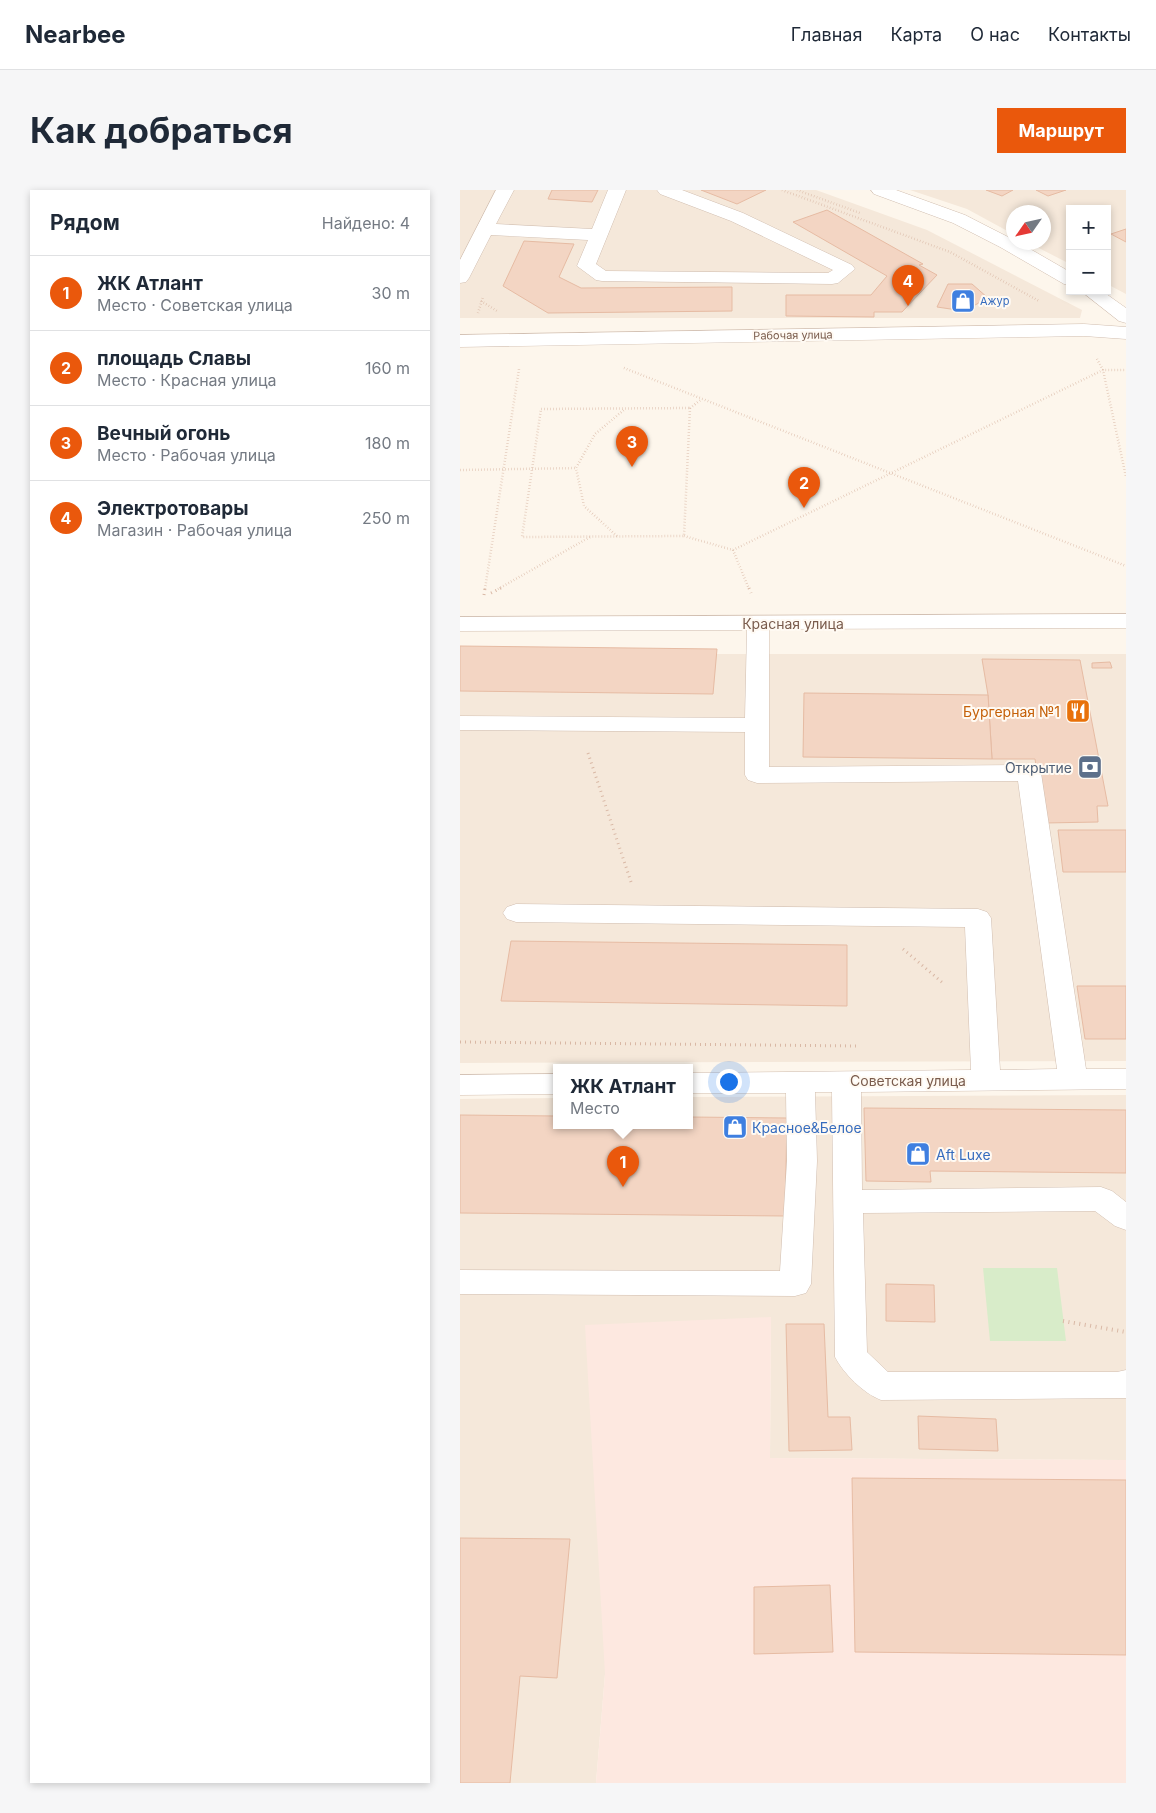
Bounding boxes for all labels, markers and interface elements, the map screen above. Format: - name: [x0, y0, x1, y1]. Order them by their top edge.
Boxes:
- text: Nearbee: [25, 20, 126, 49]
- text: Главная: [791, 24, 862, 45]
- text: Карта: [890, 24, 942, 45]
- text: О нас: [970, 24, 1020, 45]
- text: Контакты: [1048, 24, 1131, 45]
- button: Маршрут: [997, 108, 1126, 153]
- text: Как добраться: [30, 109, 293, 151]
- north arrow: [1006, 205, 1051, 250]
- map controls: [1066, 205, 1111, 295]
- button: +: [1066, 205, 1111, 250]
- text: Рядом: [50, 210, 120, 235]
- text: Найдено: 4: [322, 213, 410, 233]
- button: −: [1066, 250, 1111, 295]
- pin: 4: [892, 265, 924, 306]
- text: ЖК Атлант: [97, 272, 203, 295]
- text: 1: [63, 283, 69, 303]
- text: 30 m: [372, 283, 410, 303]
- shop icon: Ажур: [950, 288, 976, 314]
- place label: Ажур: [980, 294, 1010, 308]
- text: Место · Советская улица: [97, 295, 293, 315]
- street label: Рабочая улица: [753, 327, 833, 343]
- text: площадь Славы: [97, 347, 251, 370]
- text: 2: [61, 358, 71, 378]
- text: 160 m: [365, 358, 410, 378]
- text: Место · Красная улица: [97, 370, 276, 390]
- text: Вечный огонь: [97, 422, 230, 445]
- pin: 3: [616, 426, 648, 467]
- text: 3: [61, 433, 71, 453]
- text: 180 m: [365, 433, 410, 453]
- text: Место · Рабочая улица: [97, 445, 276, 465]
- pin: 2: [788, 467, 820, 508]
- text: Электротовары: [97, 497, 249, 520]
- text: 4: [61, 508, 71, 528]
- text: 250 m: [362, 508, 410, 528]
- text: Магазин · Рабочая улица: [97, 520, 292, 540]
- street label: Красная улица: [742, 615, 844, 632]
- restaurant icon: Бургерная №1: [1065, 698, 1091, 724]
- place label: Бургерная №1: [963, 703, 1060, 720]
- bank icon: Открытие: [1077, 754, 1103, 780]
- place label: Открытие: [1005, 759, 1072, 776]
- popup: [553, 1064, 693, 1129]
- your location: [716, 1069, 742, 1095]
- street label: Советская улица: [850, 1072, 966, 1089]
- text: ЖК Атлант: [570, 1075, 676, 1098]
- text: Место: [570, 1098, 620, 1118]
- shop icon: Красное&Белое: [722, 1114, 748, 1140]
- place label: Красное&Белое: [752, 1119, 862, 1136]
- shop icon: Aft Luxe: [905, 1141, 931, 1167]
- pin: 1: [607, 1146, 639, 1187]
- place label: Aft Luxe: [936, 1146, 991, 1163]

